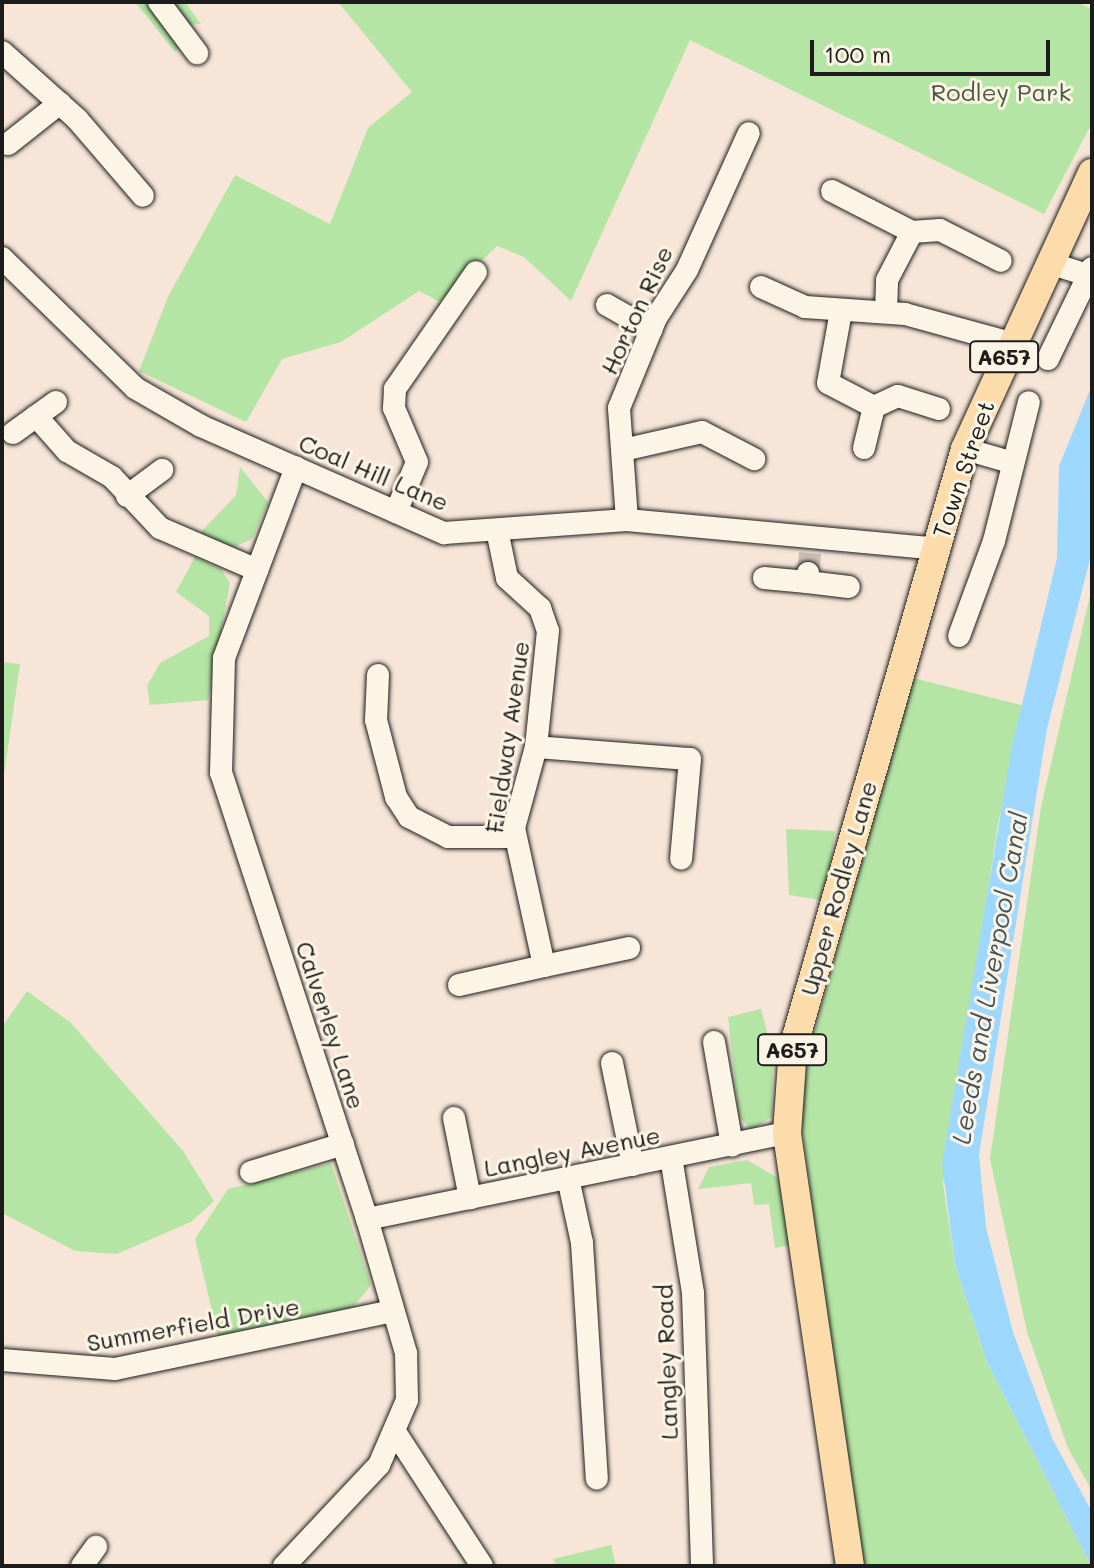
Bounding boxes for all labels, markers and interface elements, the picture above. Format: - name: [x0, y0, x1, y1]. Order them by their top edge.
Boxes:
- scale bar: [814, 24, 1054, 74]
- text: 100 m: [824, 38, 891, 69]
- park label: Rodley Park: [931, 78, 1071, 106]
- street label: Horton Rise: [594, 241, 678, 379]
- road number: A657: [968, 339, 1040, 375]
- street label: Town Street: [926, 396, 1000, 542]
- street label: Coal Hill Lane: [295, 427, 453, 517]
- street label: Fieldway Avenue: [479, 639, 535, 835]
- street label: Upper Rodley Lane: [794, 777, 882, 999]
- water label: Leeds and Liverpool Canal: [945, 809, 1035, 1147]
- street label: Calverley Lane: [290, 938, 372, 1112]
- road number: A657: [756, 1032, 828, 1068]
- street label: Langley Avenue: [481, 1120, 663, 1182]
- street label: Langley Road: [649, 1284, 683, 1440]
- street label: Summerfield Drive: [84, 1291, 302, 1357]

